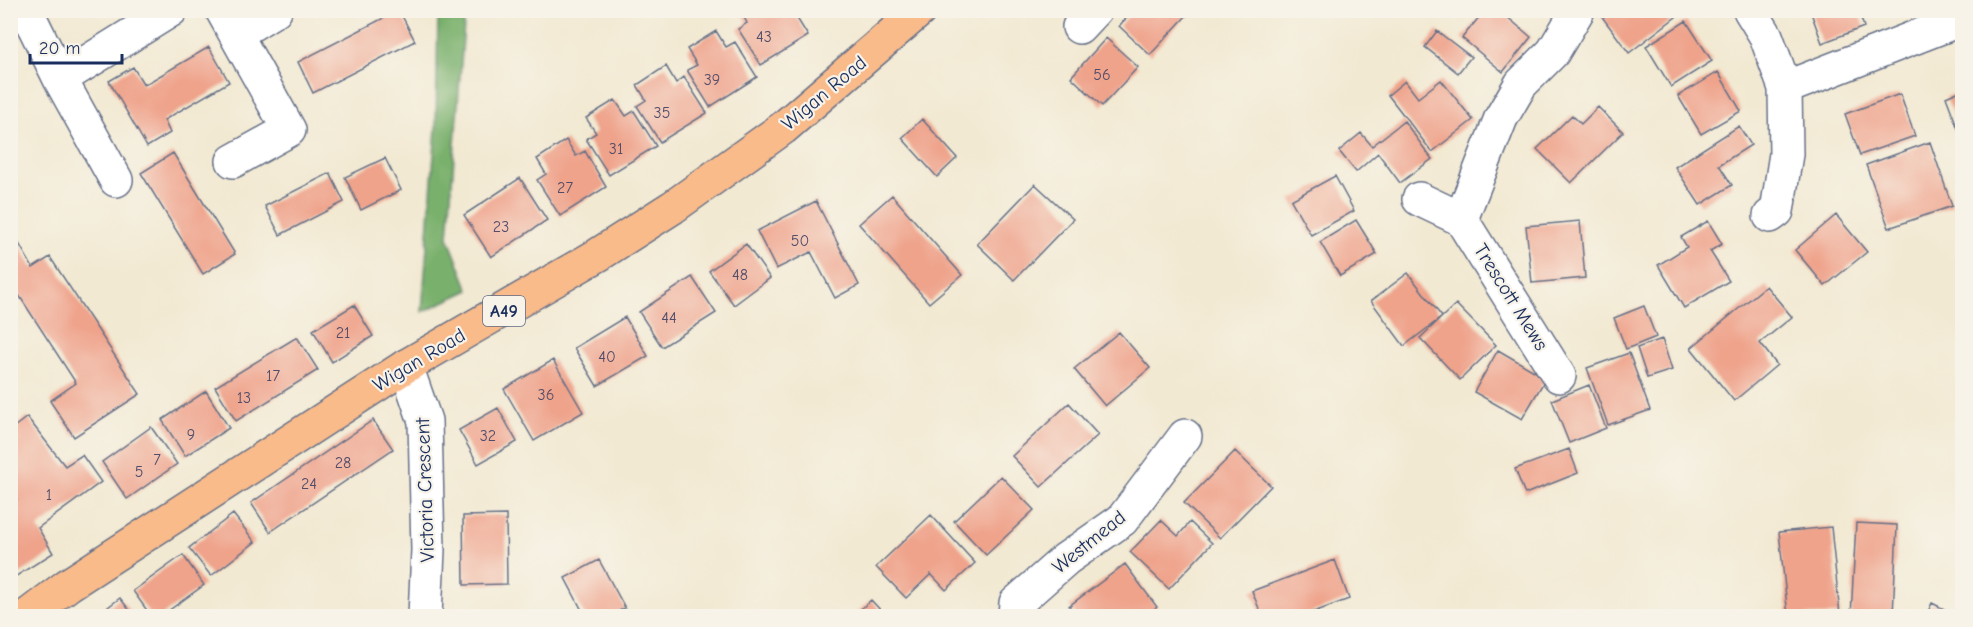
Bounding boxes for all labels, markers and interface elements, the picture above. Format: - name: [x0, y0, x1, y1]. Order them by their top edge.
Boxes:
- scale bar: [30, 27, 122, 65]
- house number: 43: [756, 28, 772, 46]
- text: 20 m: [39, 38, 80, 59]
- street label: Wigan Road: [777, 51, 871, 135]
- house number: 56: [1093, 66, 1111, 84]
- house number: 39: [704, 71, 720, 89]
- house number: 35: [654, 104, 670, 122]
- house number: 31: [609, 140, 623, 158]
- house number: 27: [557, 179, 573, 197]
- house number: 23: [493, 218, 509, 236]
- house number: 50: [791, 232, 809, 250]
- street label: Trescott Mews: [1469, 239, 1553, 355]
- house number: 48: [732, 266, 748, 284]
- road number: A49: [483, 296, 525, 326]
- house number: 44: [661, 309, 677, 327]
- street label: Wigan Road: [369, 323, 469, 397]
- house number: 21: [336, 324, 350, 342]
- house number: 40: [598, 348, 616, 366]
- house number: 17: [266, 367, 280, 385]
- house number: 36: [538, 386, 554, 404]
- house number: 13: [237, 389, 251, 407]
- street label: Victoria Crescent: [411, 416, 439, 563]
- house number: 9: [187, 426, 195, 444]
- house number: 32: [480, 427, 496, 445]
- house number: 7: [153, 451, 161, 469]
- house number: 28: [335, 454, 351, 472]
- house number: 5: [135, 463, 143, 481]
- house number: 24: [301, 475, 317, 493]
- house number: 1: [46, 486, 52, 504]
- street label: Westmead: [1048, 506, 1130, 578]

